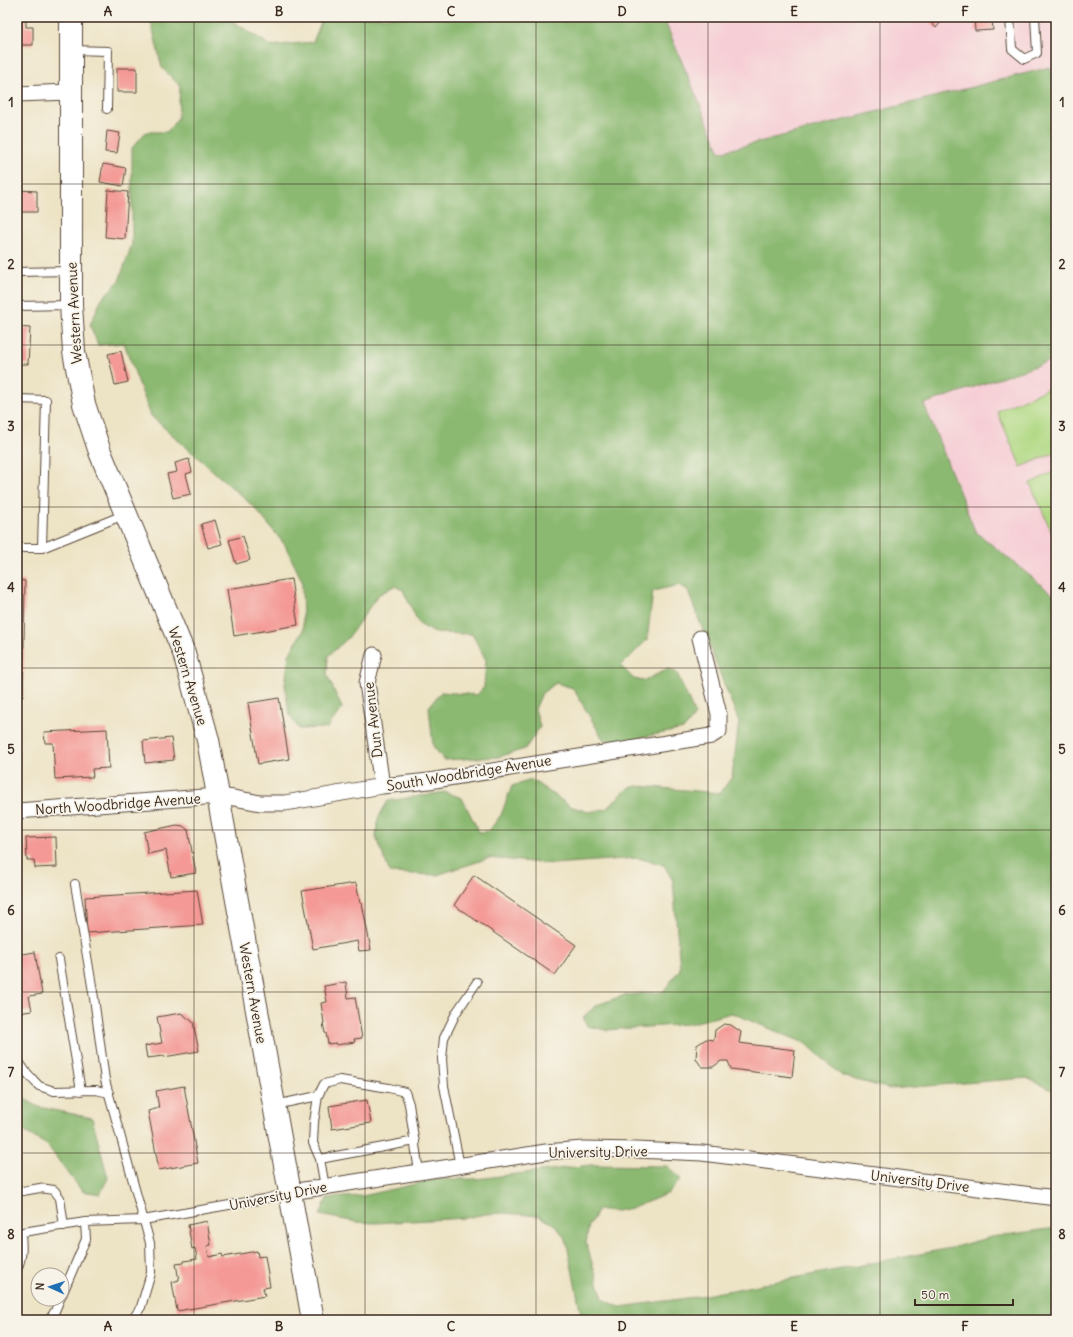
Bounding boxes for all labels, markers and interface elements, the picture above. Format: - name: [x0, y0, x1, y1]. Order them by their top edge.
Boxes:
- text: A: [104, 3, 113, 20]
- text: B: [275, 3, 284, 20]
- text: C: [447, 3, 456, 20]
- text: D: [617, 3, 627, 20]
- text: E: [790, 3, 798, 20]
- text: F: [961, 3, 969, 20]
- text: 1: [8, 94, 14, 111]
- text: 1: [1059, 94, 1065, 111]
- text: 2: [7, 256, 15, 273]
- text: 2: [1058, 256, 1066, 273]
- street label: Western Avenue: [62, 261, 86, 365]
- text: 3: [7, 418, 15, 435]
- text: 3: [1058, 418, 1066, 435]
- text: 4: [7, 579, 15, 596]
- text: 4: [1058, 579, 1066, 596]
- street label: Western Avenue: [164, 624, 212, 728]
- street label: Dun Avenue: [359, 681, 387, 759]
- text: 5: [7, 741, 15, 758]
- text: 5: [1058, 741, 1066, 758]
- street label: South Woodbridge Avenue: [385, 751, 553, 795]
- street label: North Woodbridge Avenue: [35, 789, 201, 819]
- text: 6: [7, 902, 15, 919]
- text: 6: [1058, 902, 1066, 919]
- street label: Western Avenue: [235, 941, 271, 1045]
- text: 7: [8, 1064, 15, 1081]
- text: 7: [1059, 1064, 1066, 1081]
- street label: University Drive: [548, 1142, 648, 1162]
- street label: University Drive: [870, 1166, 970, 1196]
- street label: University Drive: [228, 1178, 328, 1214]
- text: 8: [7, 1226, 15, 1243]
- text: 8: [1058, 1226, 1066, 1243]
- north arrow: [30, 1267, 70, 1307]
- scale bar: [915, 1281, 1013, 1307]
- text: N: [33, 1282, 47, 1291]
- text: 50 m: [921, 1287, 950, 1302]
- text: A: [104, 1318, 113, 1335]
- text: B: [275, 1318, 284, 1335]
- text: C: [447, 1318, 456, 1335]
- text: D: [617, 1318, 627, 1335]
- text: E: [790, 1318, 798, 1335]
- text: F: [961, 1318, 969, 1335]

